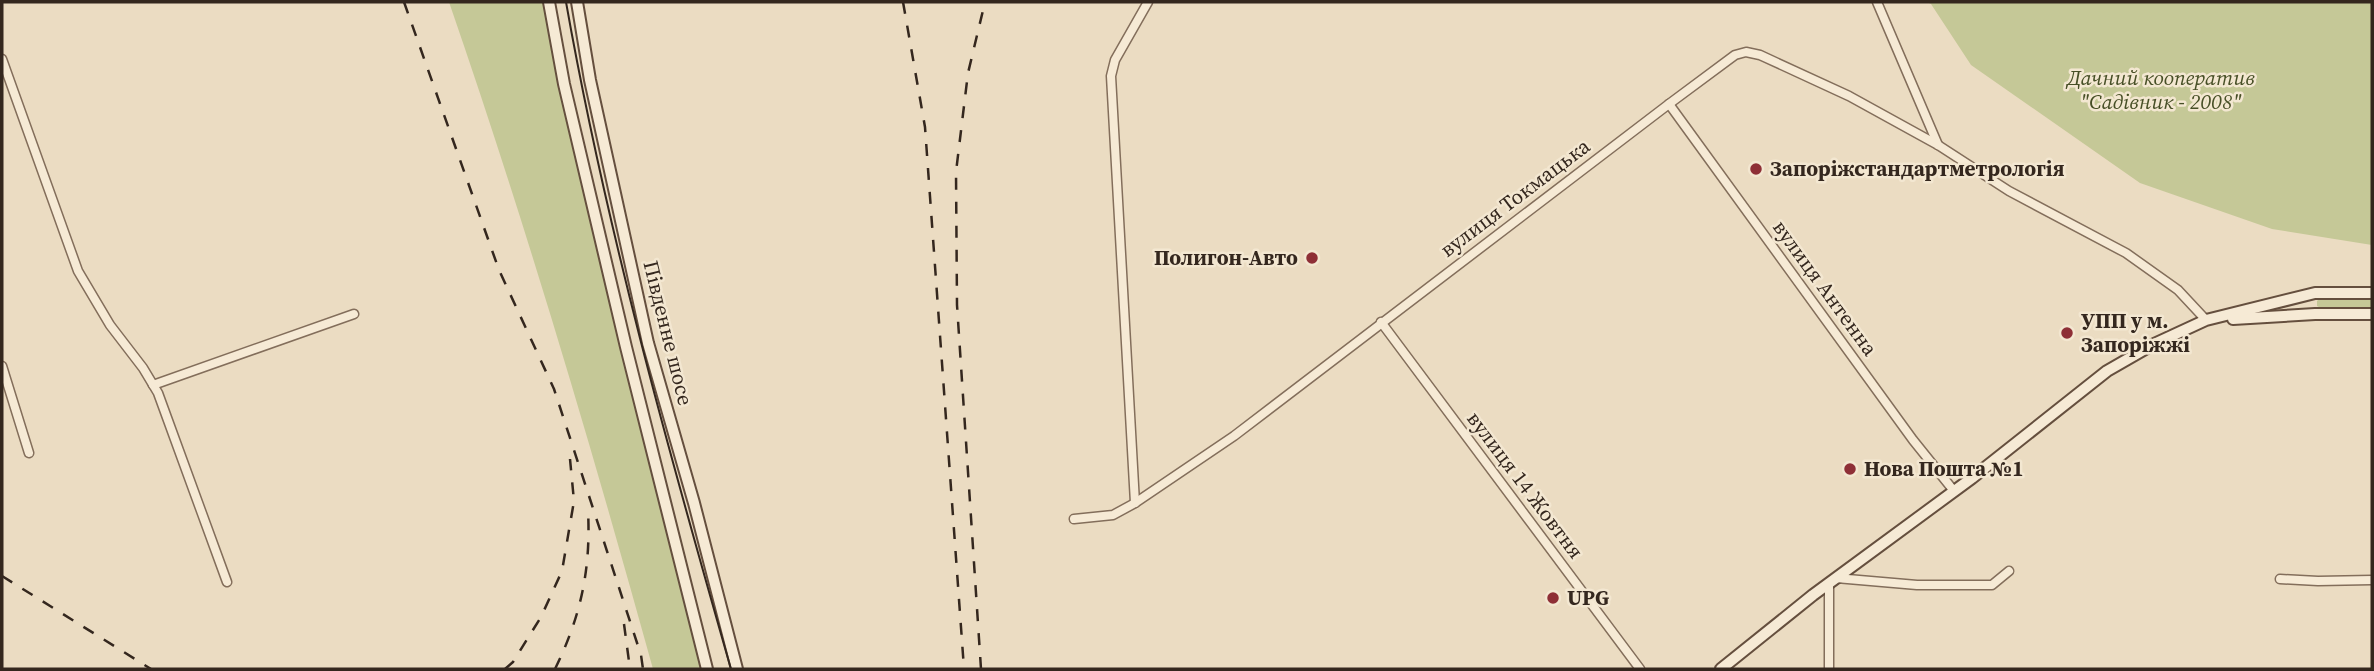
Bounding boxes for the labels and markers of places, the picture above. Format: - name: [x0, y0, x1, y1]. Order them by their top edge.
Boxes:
- place label: Запоріжстандартметрологія: [1770, 154, 2064, 183]
- marker: Запоріжстандартметрологія: [1748, 161, 1764, 177]
- place label: Полигон-Авто: [1154, 243, 1298, 272]
- marker: Полигон-Авто: [1304, 250, 1320, 266]
- place label: УПП у м. Запоріжжі: [2081, 306, 2190, 359]
- marker: УПП у м. Запоріжжі: [2059, 325, 2075, 341]
- place label: Нова Пошта №1: [1864, 454, 2024, 483]
- marker: Нова Пошта №1: [1842, 461, 1858, 477]
- place label: UPG: [1567, 583, 1609, 612]
- marker: UPG: [1545, 590, 1561, 606]

